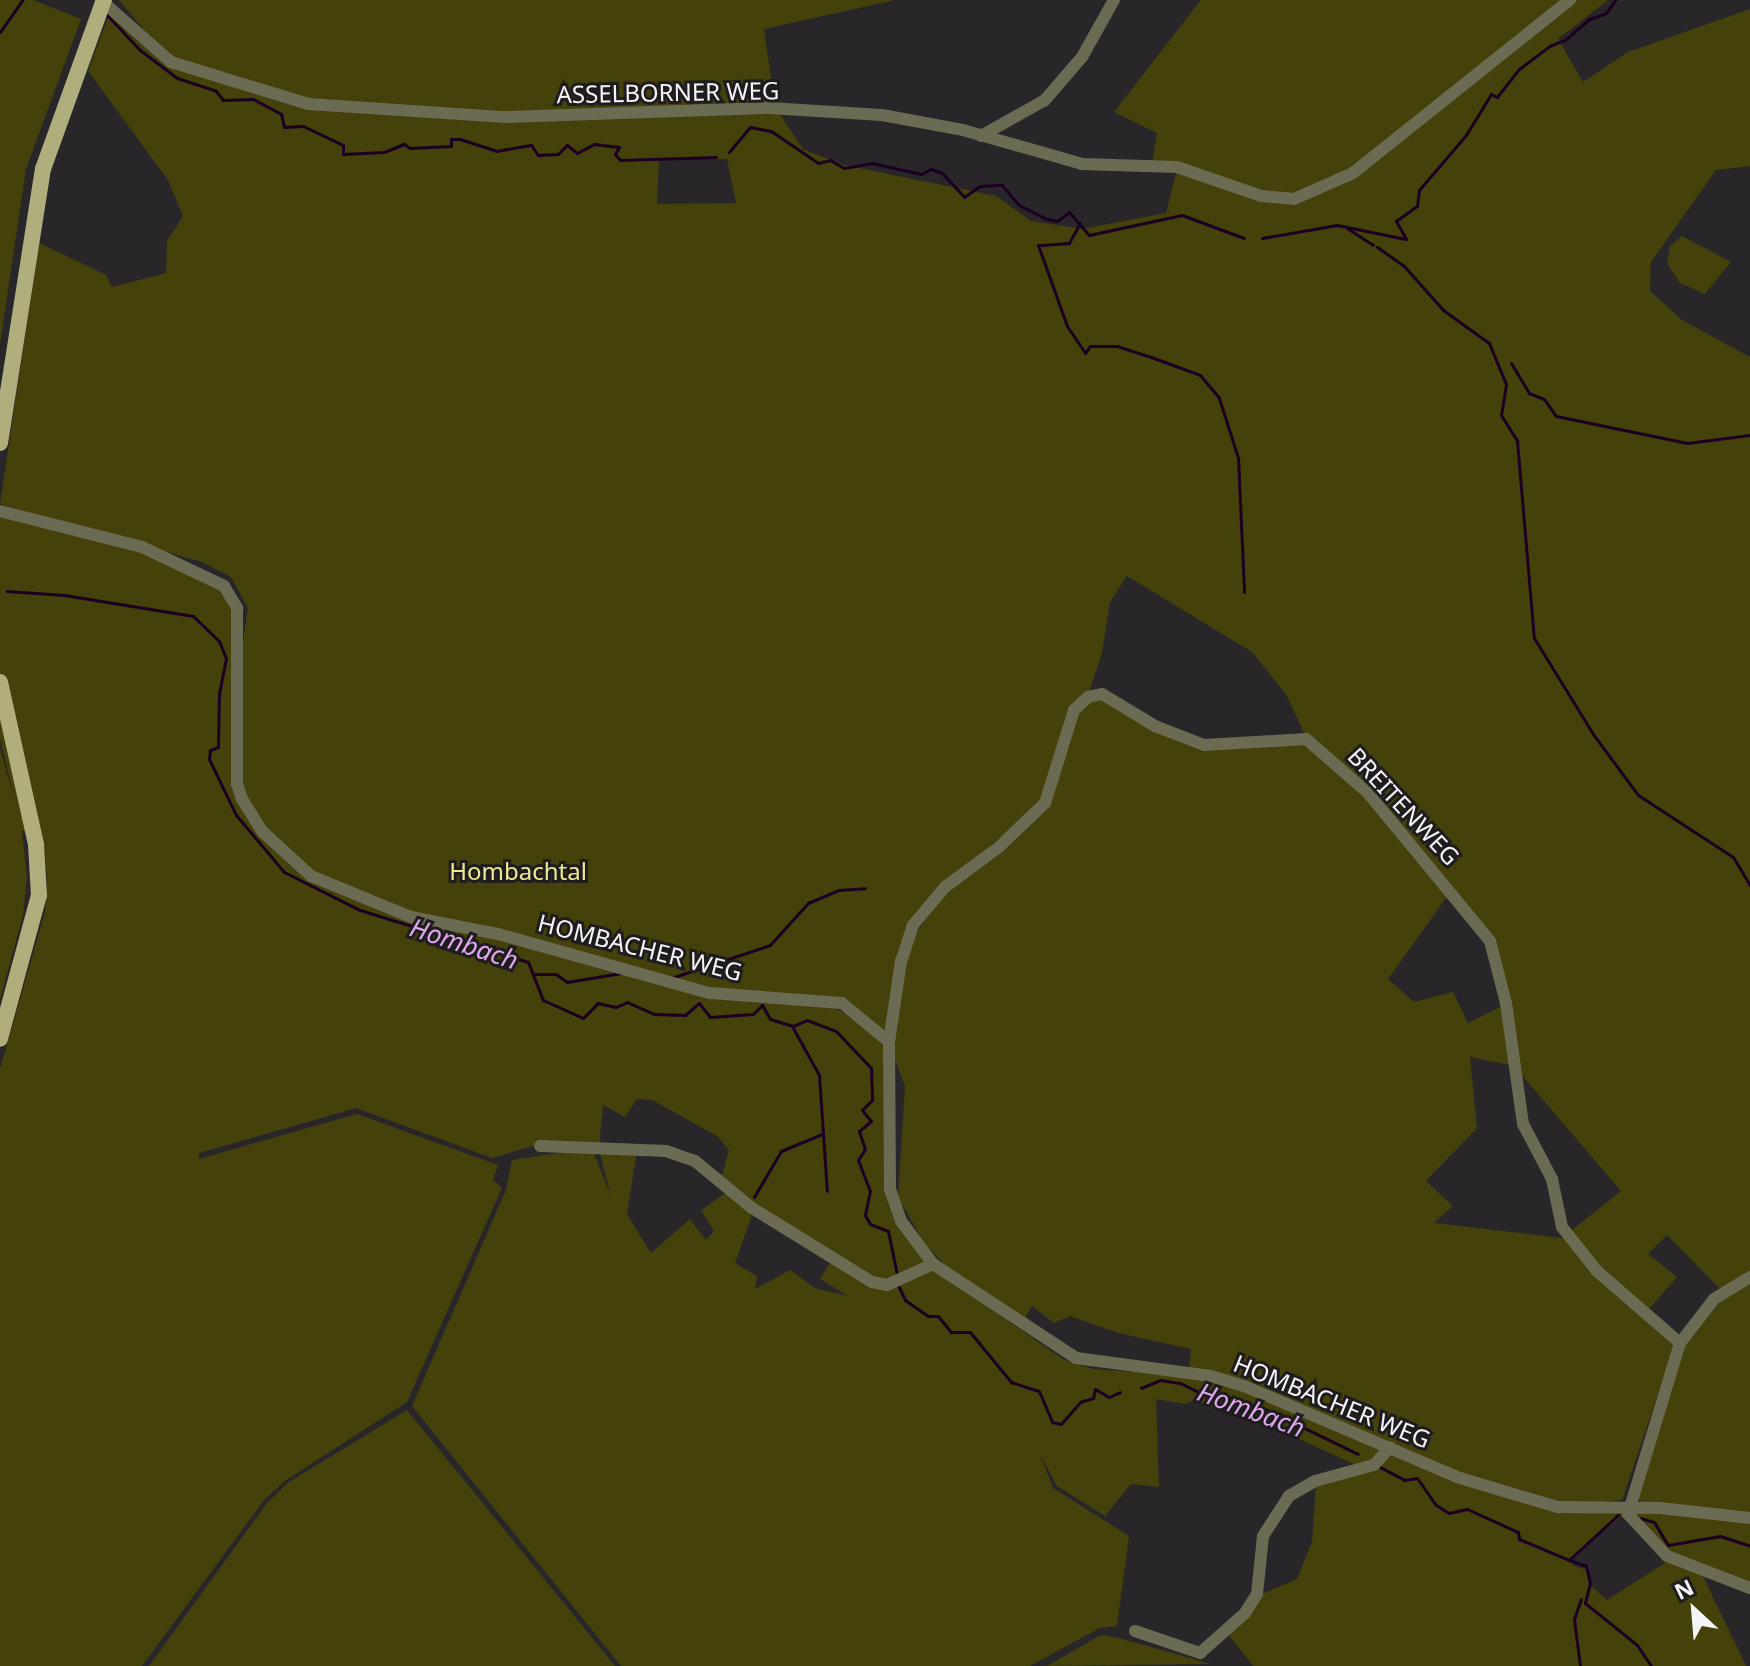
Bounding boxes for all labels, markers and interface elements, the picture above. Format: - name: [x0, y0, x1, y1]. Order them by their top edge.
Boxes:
- street label: ASSELBORNER WEG: [556, 76, 780, 108]
- street label: BREITENWEG: [1342, 741, 1466, 871]
- park label: Hombachtal: [449, 857, 587, 885]
- street label: HOMBACHER WEG: [535, 908, 745, 986]
- water label: Hombach: [406, 912, 522, 976]
- street label: HOMBACHER WEG: [1230, 1348, 1434, 1454]
- water label: Hombach: [1193, 1376, 1309, 1444]
- north arrow: [1654, 1570, 1734, 1650]
- text: N: [1669, 1571, 1698, 1606]

